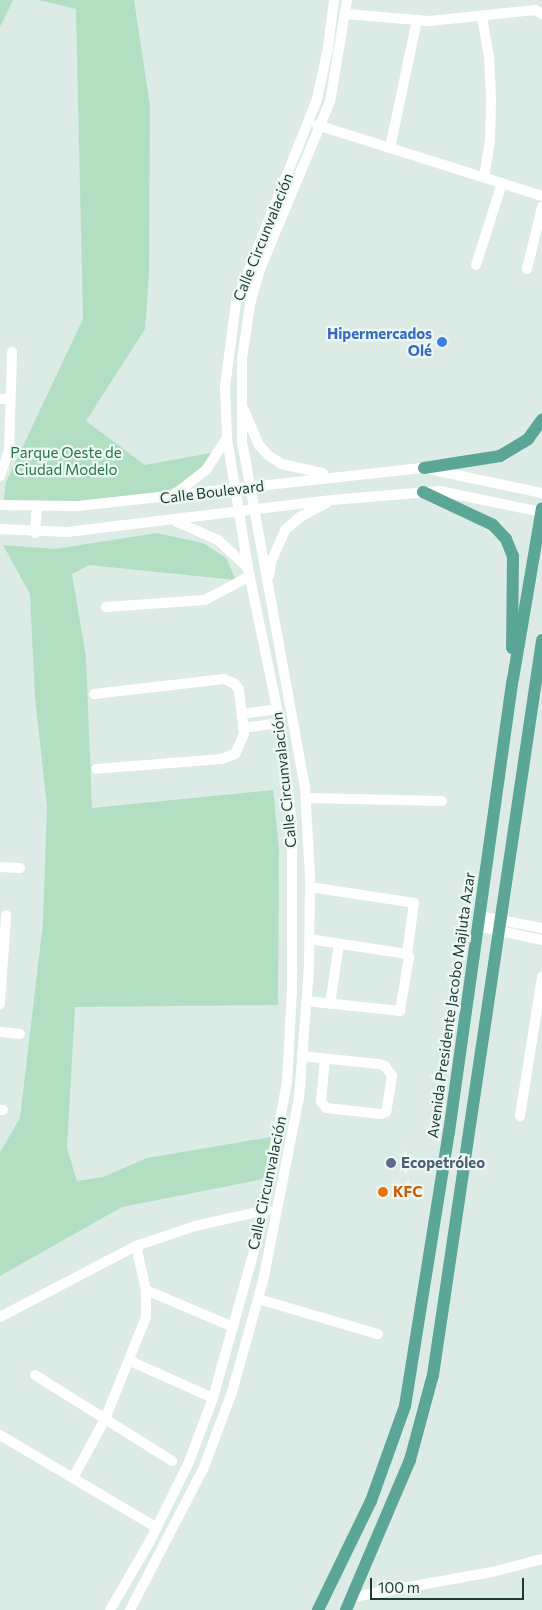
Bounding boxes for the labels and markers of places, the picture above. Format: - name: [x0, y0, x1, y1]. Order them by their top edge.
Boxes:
- place label: Hipermercados Olé: [327, 324, 432, 359]
- marker: Hipermercados Olé: [436, 336, 448, 348]
- place label: Ecopetróleo: [401, 1154, 485, 1172]
- marker: Ecopetróleo: [385, 1157, 397, 1169]
- place label: KFC: [393, 1183, 422, 1201]
- marker: KFC: [377, 1186, 389, 1198]

